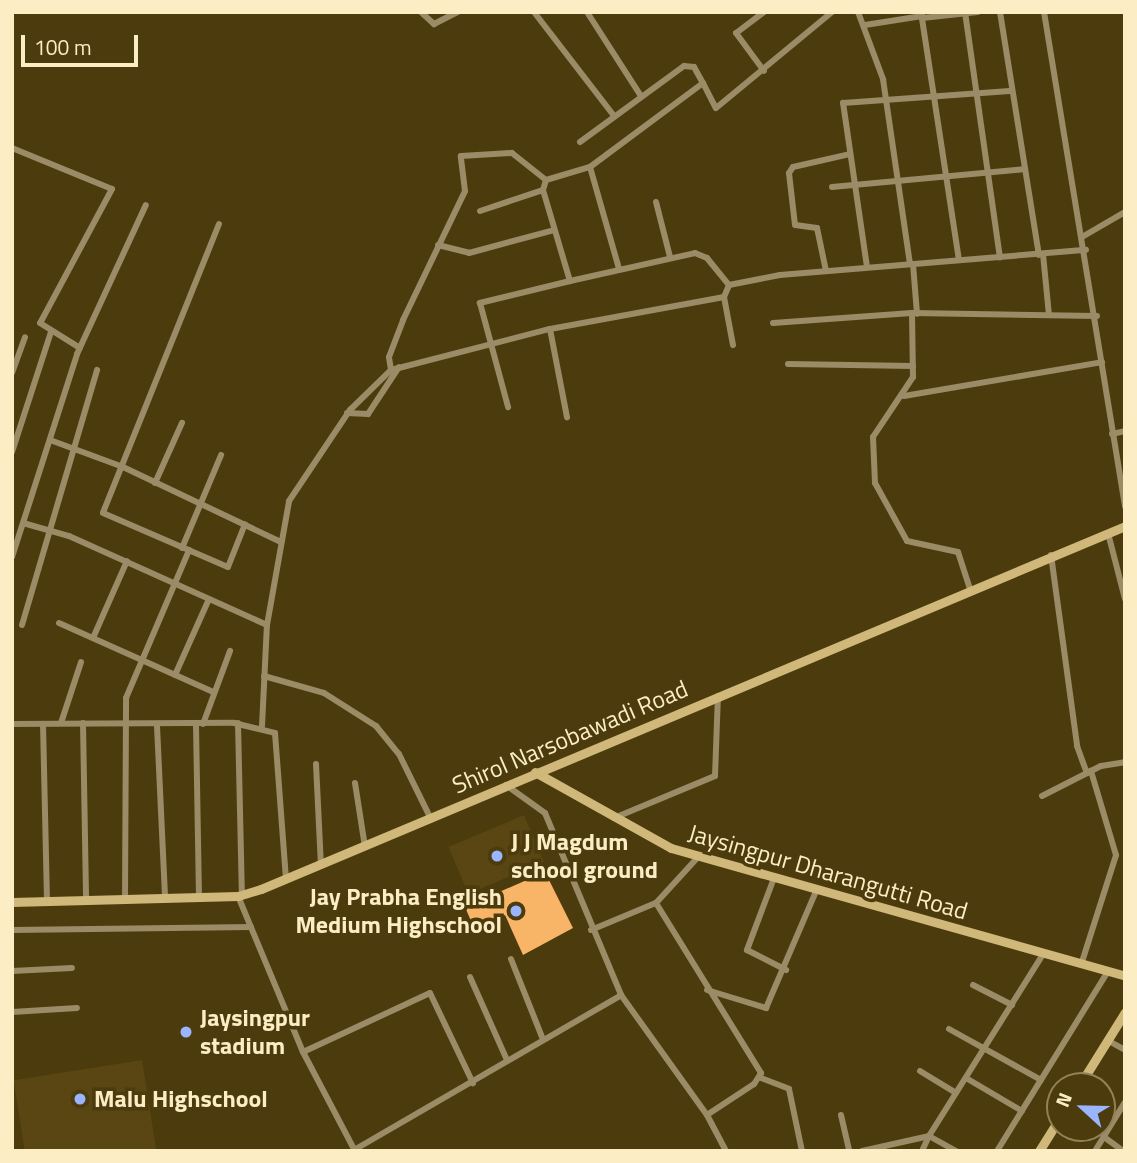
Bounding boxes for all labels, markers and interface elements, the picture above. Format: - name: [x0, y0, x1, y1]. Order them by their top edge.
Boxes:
- scale bar: [24, 21, 142, 65]
- text: 100 m: [34, 31, 91, 63]
- street label: Shirol Narsobawadi Road: [448, 674, 692, 800]
- street label: Jaysingpur Dharangutti Road: [685, 818, 971, 926]
- place label: J J Magdum school ground: [511, 828, 658, 884]
- marker: J J Magdum school ground: [489, 848, 505, 864]
- place label: Jay Prabha English Medium Highschool: [295, 883, 502, 939]
- marker: Jay Prabha English Medium Highschool: [508, 903, 524, 919]
- place label: Jaysingpur stadium: [200, 1004, 310, 1060]
- marker: Jaysingpur stadium: [178, 1024, 194, 1040]
- north arrow: [1046, 1072, 1116, 1142]
- place label: Malu Highschool: [94, 1085, 268, 1113]
- text: N: [1047, 1088, 1079, 1111]
- marker: Malu Highschool: [72, 1091, 88, 1107]

